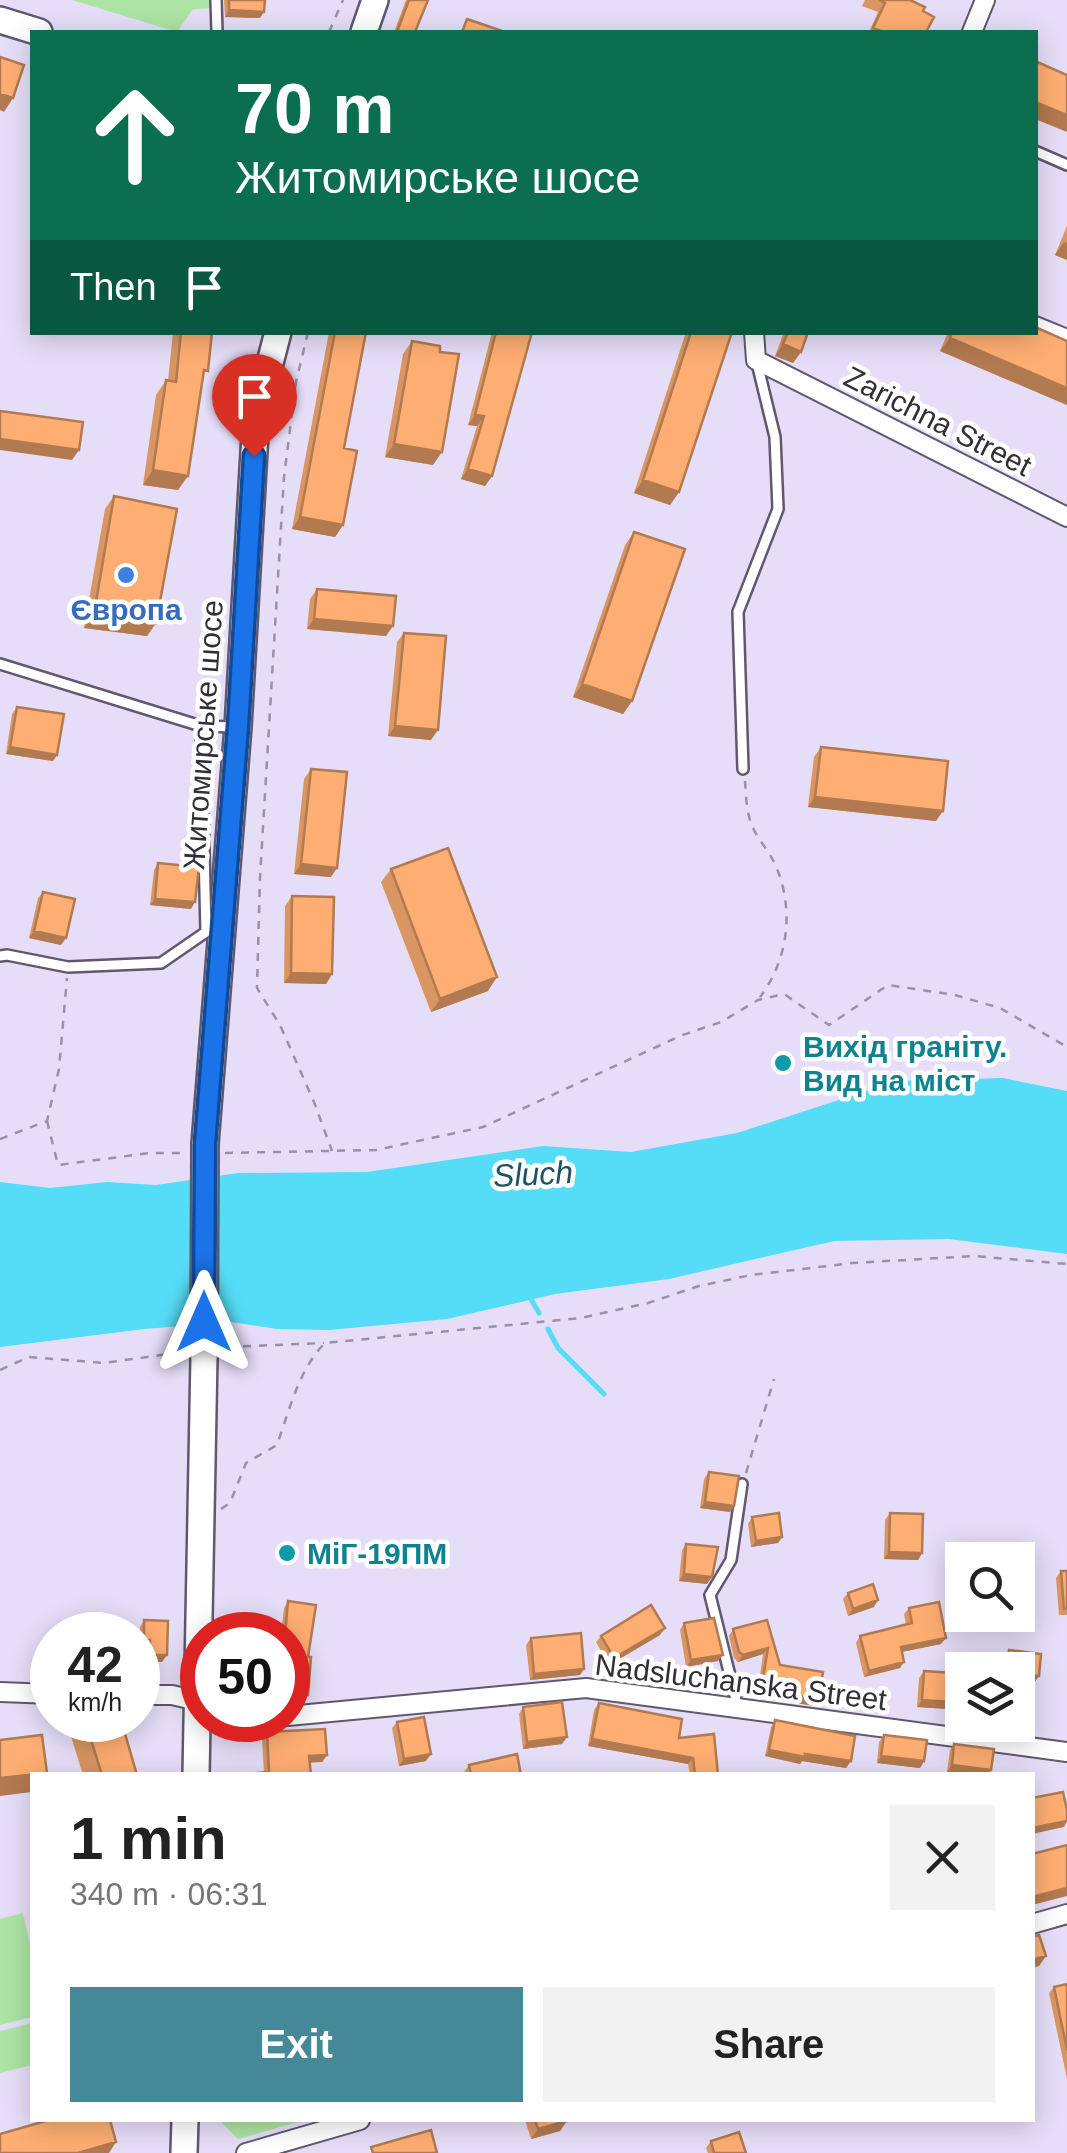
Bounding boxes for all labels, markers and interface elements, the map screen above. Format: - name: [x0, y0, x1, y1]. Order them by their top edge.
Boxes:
- icon: ahead: [70, 70, 200, 200]
- text: 70 m: [235, 70, 395, 148]
- text: Житомирське шосе: [235, 152, 640, 203]
- icon: arrive: [177, 260, 232, 315]
- text: Then: [70, 266, 157, 308]
- pin: [212, 354, 297, 457]
- street label: Zarichna Street: [839, 360, 1037, 483]
- icon: arrive: [227, 369, 282, 424]
- marker: Європа: [115, 564, 137, 586]
- place label: Європа: [70, 593, 182, 626]
- street label: Житомирське шосе: [177, 599, 229, 871]
- place label: Вихід граніту. Вид на міст: [803, 1030, 1007, 1097]
- marker: Вихід граніту. Вид на міст: [772, 1052, 794, 1074]
- water label: Sluch: [492, 1154, 574, 1194]
- position arrow: [152, 1270, 256, 1374]
- place label: МіГ-19ПМ: [307, 1537, 447, 1570]
- marker: МіГ-19ПМ: [276, 1542, 298, 1564]
- map controls: [945, 1542, 1035, 1742]
- button: search: [945, 1542, 1035, 1632]
- speed limit sign: 50: [180, 1612, 310, 1742]
- text: 42: [67, 1637, 123, 1693]
- street label: Nadsluchanska Street: [593, 1648, 889, 1716]
- button: layers: [945, 1652, 1035, 1742]
- text: km/h: [68, 1688, 122, 1716]
- text: 1 min: [70, 1805, 227, 1872]
- button: close: [890, 1805, 995, 1910]
- text: 340 m · 06:31: [70, 1876, 267, 1912]
- button: Exit: [70, 1987, 523, 2102]
- button: Share: [543, 1987, 995, 2102]

